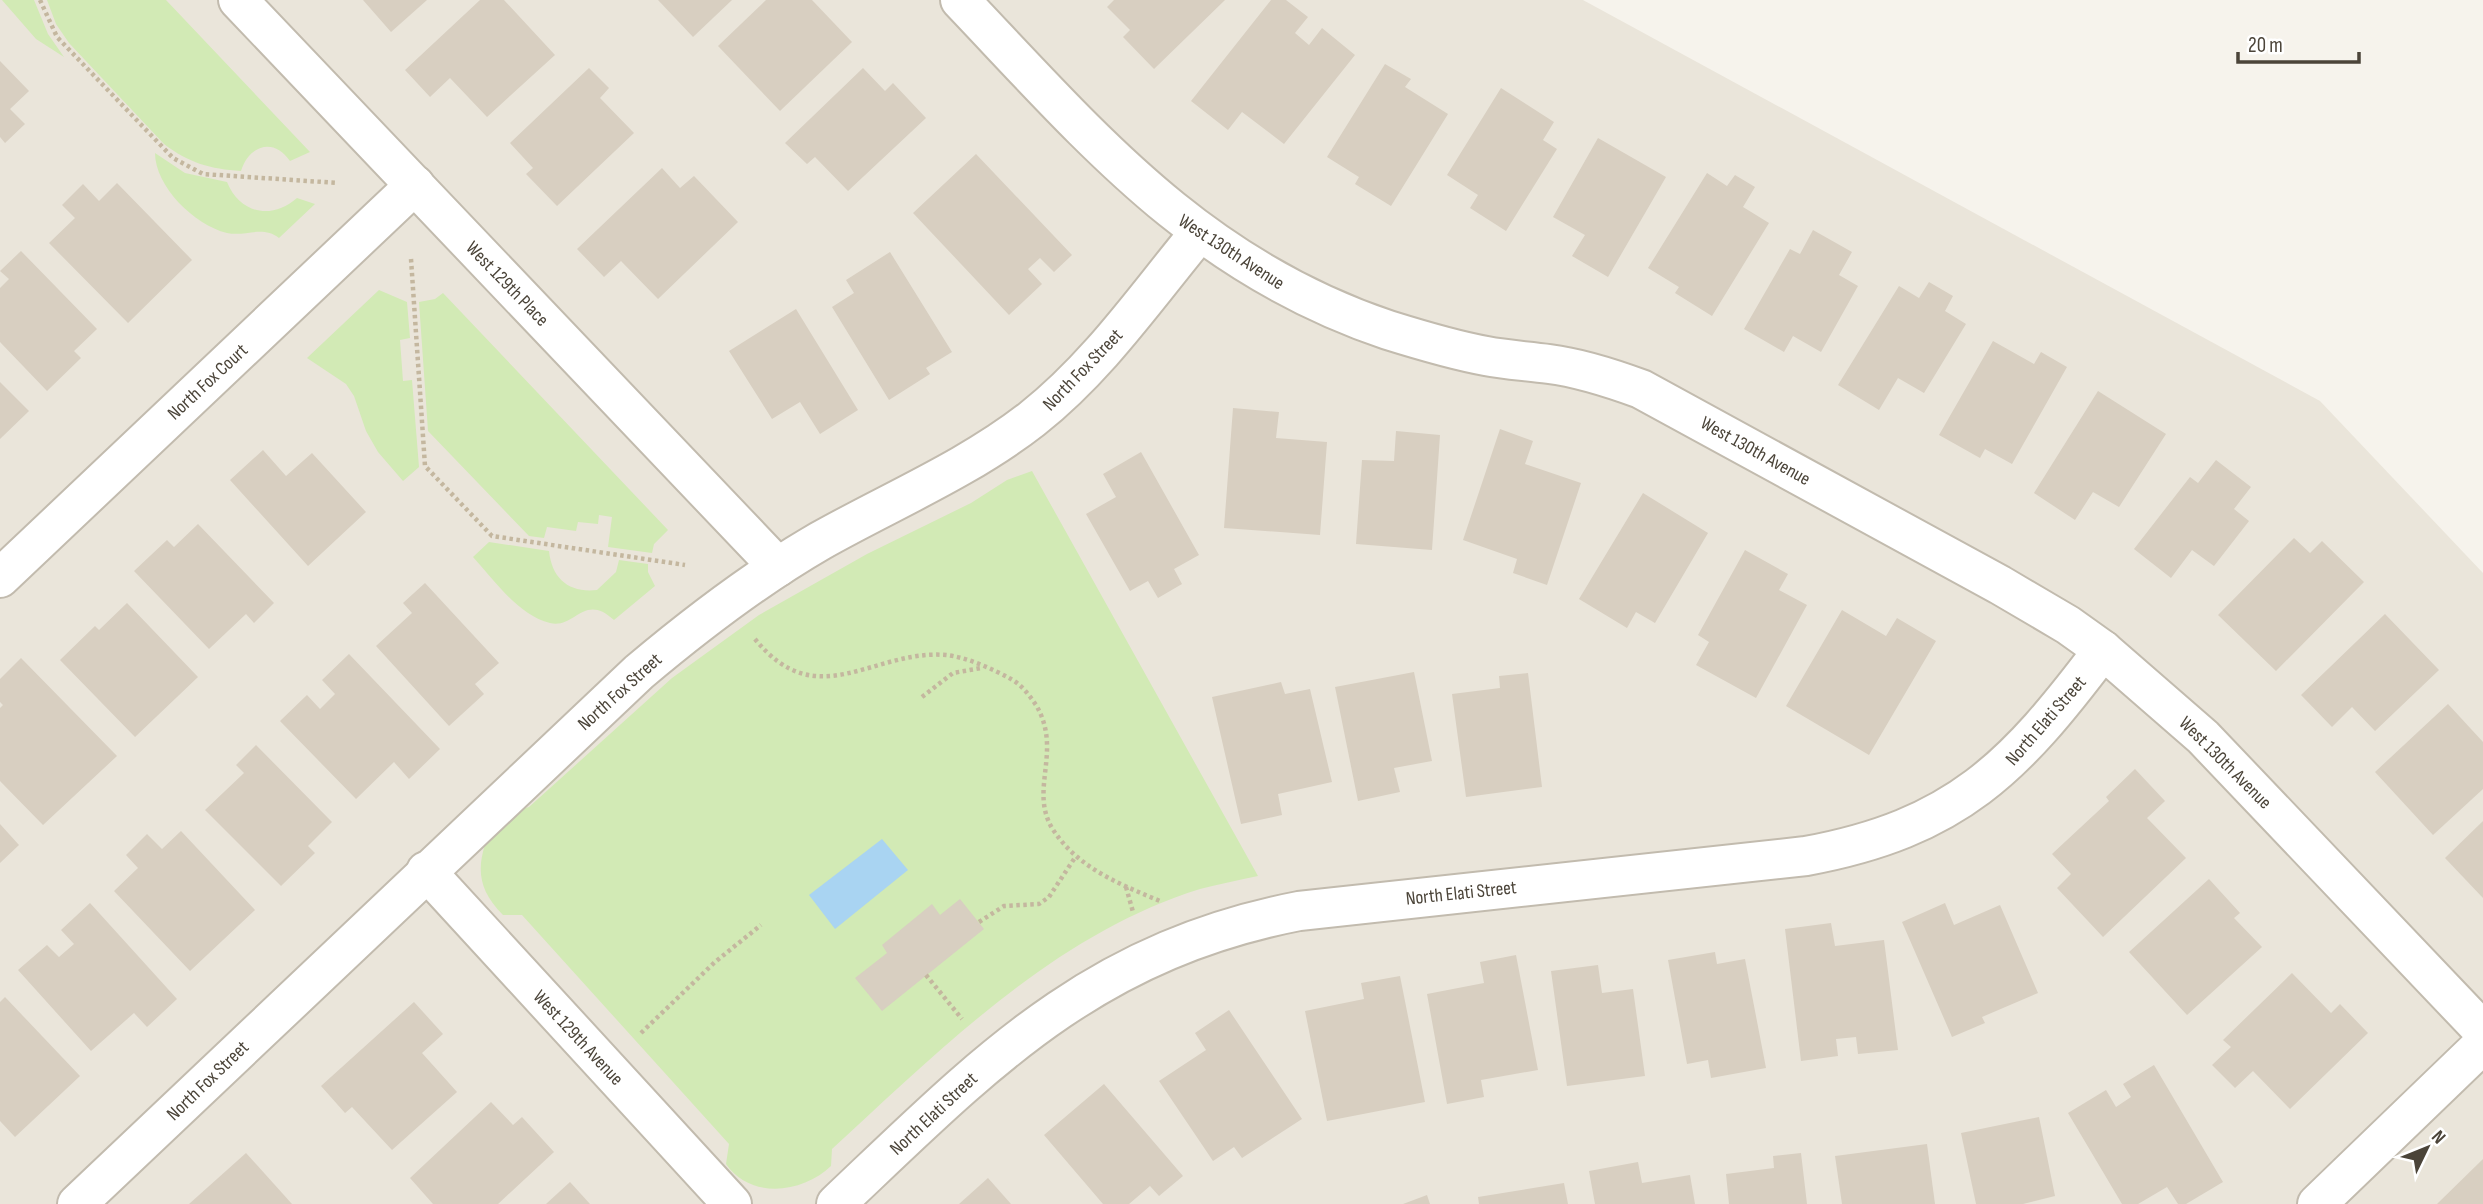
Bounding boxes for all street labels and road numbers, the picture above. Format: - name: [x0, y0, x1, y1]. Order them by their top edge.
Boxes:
- street label: West 130th Avenue: [1174, 209, 1289, 295]
- street label: West 129th Place: [461, 237, 553, 331]
- street label: North Fox Street: [1038, 324, 1128, 416]
- street label: North Fox Court: [163, 339, 253, 425]
- street label: West 130th Avenue: [1696, 412, 1814, 491]
- street label: North Fox Street: [573, 648, 667, 736]
- street label: North Elati Street: [2001, 671, 2091, 771]
- street label: West 130th Avenue: [2174, 712, 2276, 814]
- street label: North Elati Street: [1405, 876, 1518, 911]
- street label: West 129th Avenue: [528, 986, 628, 1090]
- street label: North Fox Street: [162, 1036, 254, 1126]
- street label: North Elati Street: [885, 1068, 983, 1160]

